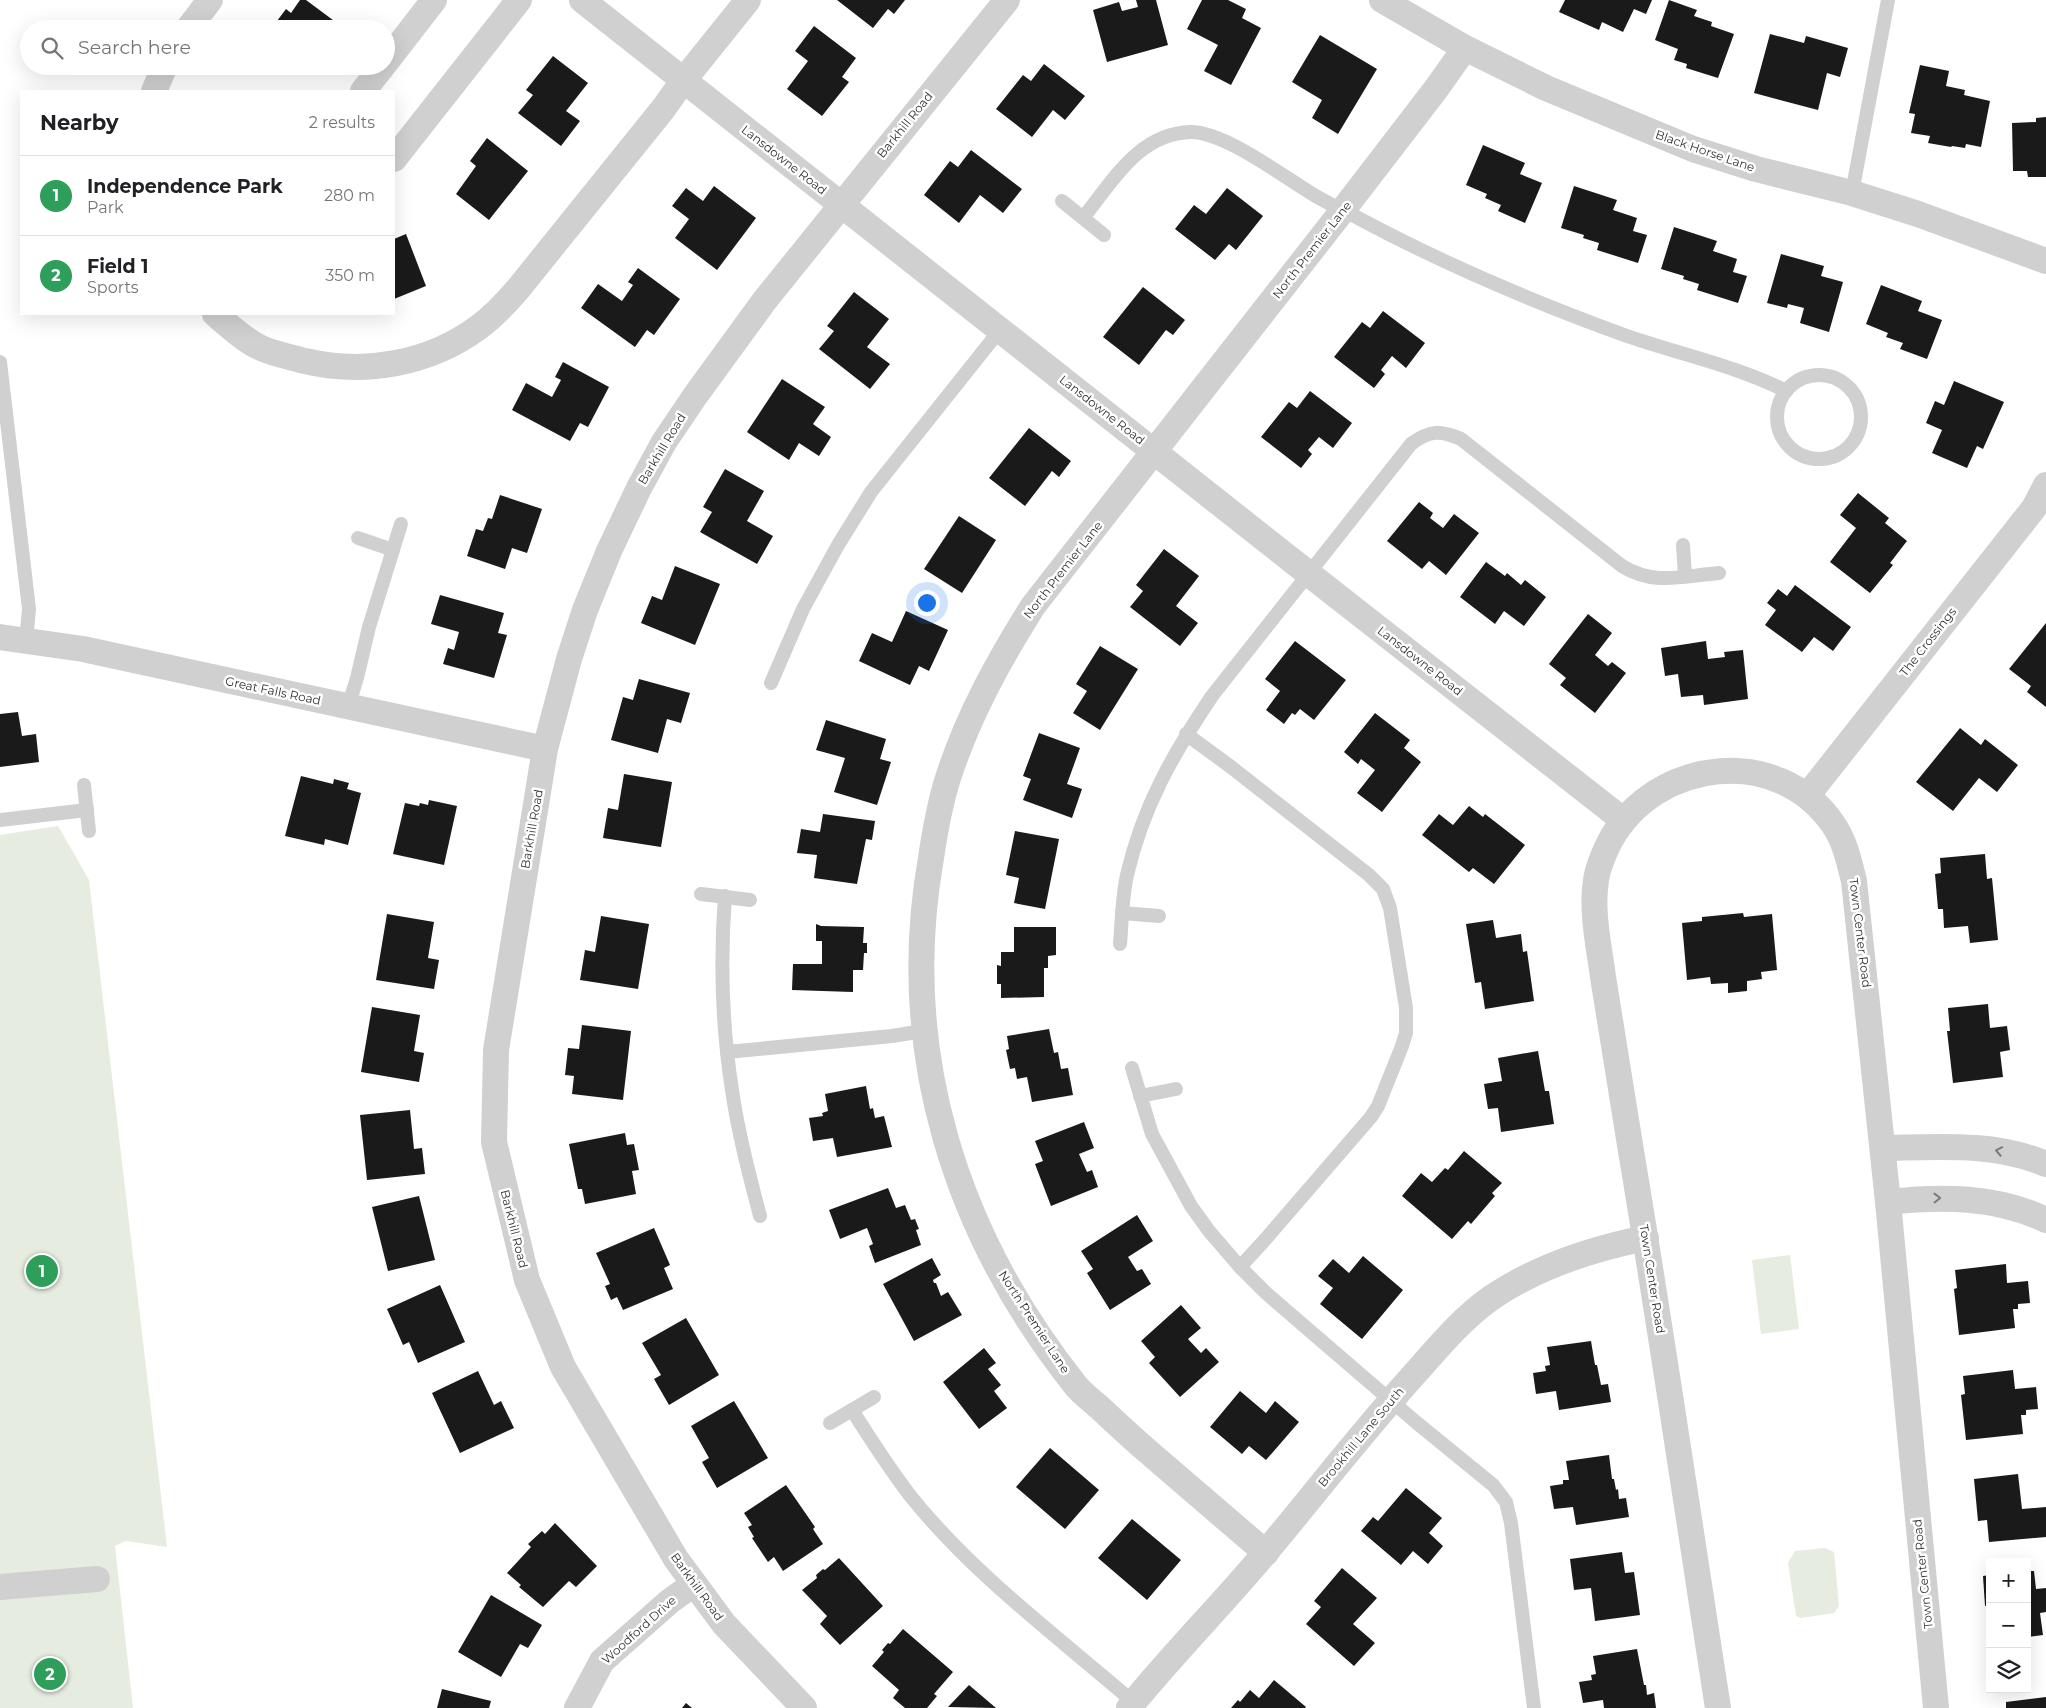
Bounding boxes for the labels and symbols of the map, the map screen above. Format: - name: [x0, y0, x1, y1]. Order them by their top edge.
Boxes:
- street label: Barkhill Road: [874, 89, 936, 161]
- street label: Lansdowne Road: [739, 122, 830, 198]
- street label: Black Horse Lane: [1653, 126, 1757, 175]
- street label: North Premier Lane: [1269, 198, 1354, 301]
- street label: Lansdowne Road: [1057, 372, 1148, 448]
- street label: Barkhill Road: [634, 410, 689, 487]
- street label: North Premier Lane: [1020, 518, 1105, 621]
- your location: [914, 590, 940, 616]
- street label: The Crossings: [1896, 604, 1959, 679]
- street label: Lansdowne Road: [1375, 623, 1466, 699]
- street label: Great Falls Road: [224, 673, 322, 708]
- street label: Barkhill Road: [517, 788, 546, 870]
- street label: Town Center Road: [1846, 877, 1875, 989]
- one-way arrow: [1995, 1146, 2004, 1157]
- street label: Barkhill Road: [497, 1188, 531, 1270]
- one-way arrow: [1933, 1193, 1941, 1203]
- street label: Town Center Road: [1636, 1223, 1669, 1335]
- pin: 1: [26, 1252, 58, 1290]
- street label: North Premier Lane: [996, 1268, 1073, 1376]
- street label: Brookhill Lane South: [1315, 1384, 1407, 1490]
- street label: Town Center Road: [1909, 1518, 1936, 1630]
- street label: Barkhill Road: [668, 1550, 727, 1624]
- street label: Woodford Drive: [598, 1592, 679, 1667]
- pin: 2: [34, 1655, 66, 1693]

